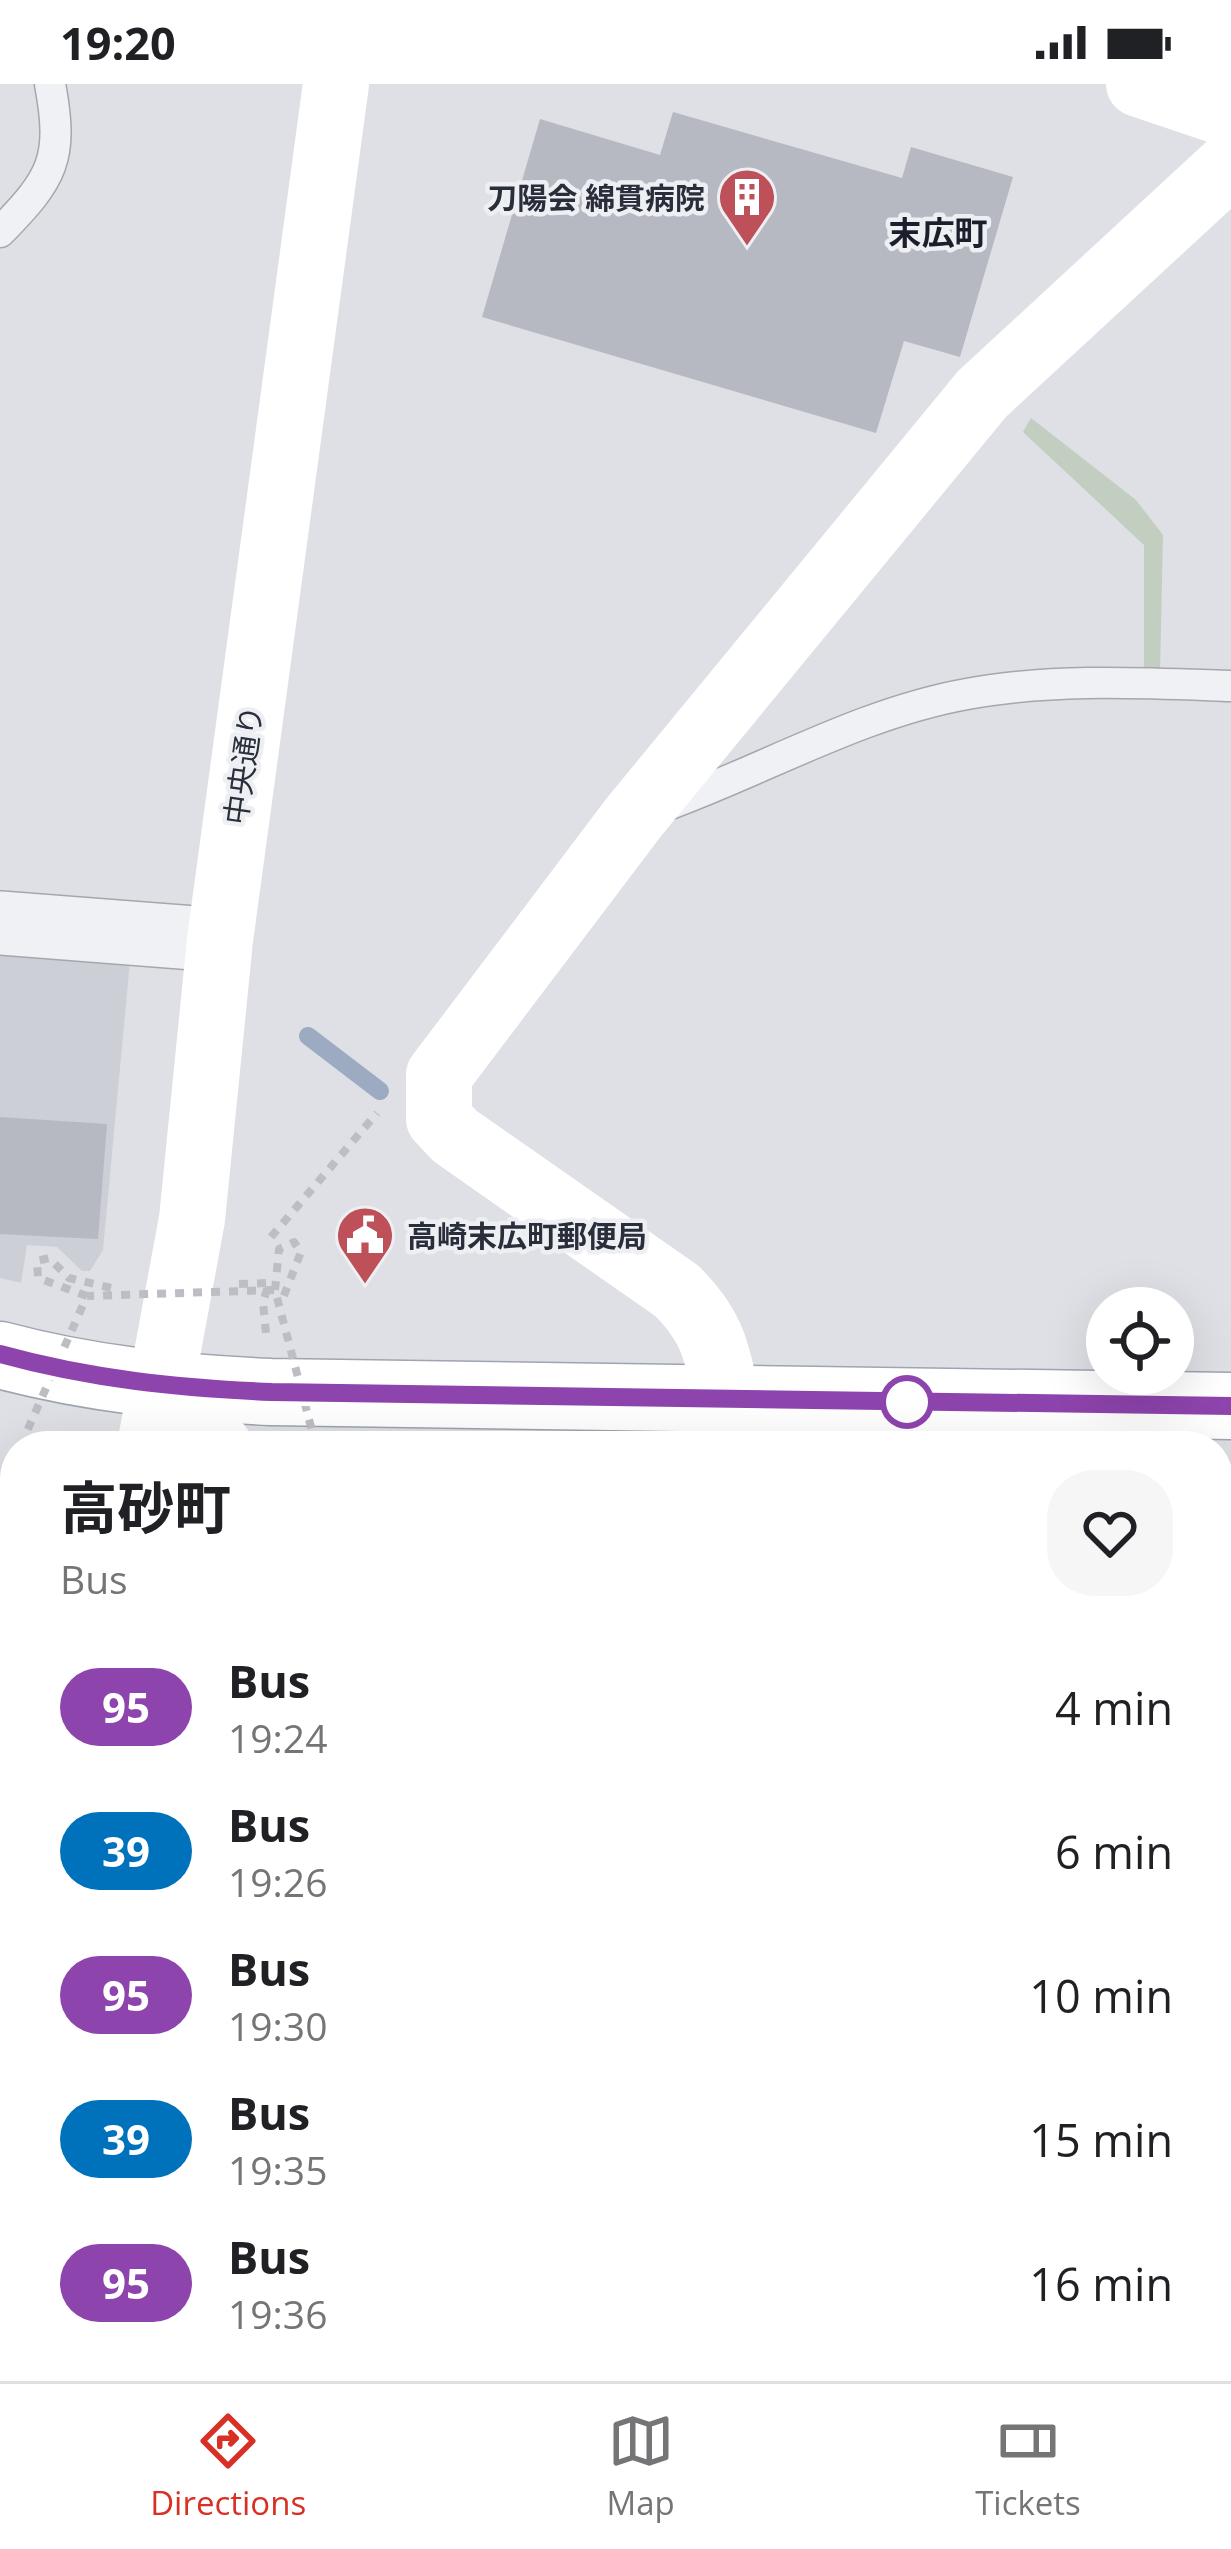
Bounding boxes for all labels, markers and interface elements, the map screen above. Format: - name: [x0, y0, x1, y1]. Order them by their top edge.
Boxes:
- text: 19:20: [60, 12, 176, 73]
- building icon: 刀陽会 綿貫病院: [716, 166, 778, 248]
- place label: 刀陽会 綿貫病院: [487, 177, 705, 218]
- district label: 末広町: [889, 210, 988, 255]
- street label: 中央通り: [214, 703, 272, 827]
- public building icon: 高崎末広町郵便局: [334, 1204, 396, 1286]
- place label: 高崎末広町郵便局: [407, 1215, 647, 1256]
- map controls: [1086, 1287, 1194, 1395]
- button: locate: [1086, 1287, 1194, 1395]
- unlabelled marker: [882, 1377, 932, 1427]
- text: 高砂町: [60, 1468, 231, 1546]
- button: heart: [1047, 1470, 1173, 1596]
- text: Bus: [60, 1552, 128, 1605]
- text: Bus: [228, 1650, 310, 1711]
- text: 4 min: [1055, 1677, 1173, 1738]
- text: 95: [102, 1678, 150, 1735]
- text: 19:24: [228, 1711, 327, 1764]
- text: Bus: [228, 1794, 310, 1855]
- text: 6 min: [1055, 1821, 1173, 1882]
- text: 39: [102, 1822, 150, 1879]
- text: 19:26: [228, 1855, 327, 1908]
- text: Bus: [228, 1938, 310, 1999]
- text: 10 min: [1029, 1965, 1173, 2026]
- text: 95: [102, 1966, 150, 2023]
- text: 19:30: [228, 1999, 327, 2052]
- text: Bus: [228, 2082, 310, 2143]
- text: 15 min: [1029, 2109, 1173, 2170]
- text: 39: [102, 2110, 150, 2167]
- text: 19:35: [228, 2143, 327, 2196]
- text: Bus: [228, 2226, 310, 2287]
- text: 16 min: [1029, 2253, 1173, 2314]
- text: 95: [102, 2254, 150, 2311]
- text: 19:36: [228, 2287, 327, 2340]
- tab: Directions: [150, 2408, 306, 2525]
- tab: Map: [607, 2408, 675, 2525]
- tab: Tickets: [975, 2408, 1081, 2525]

